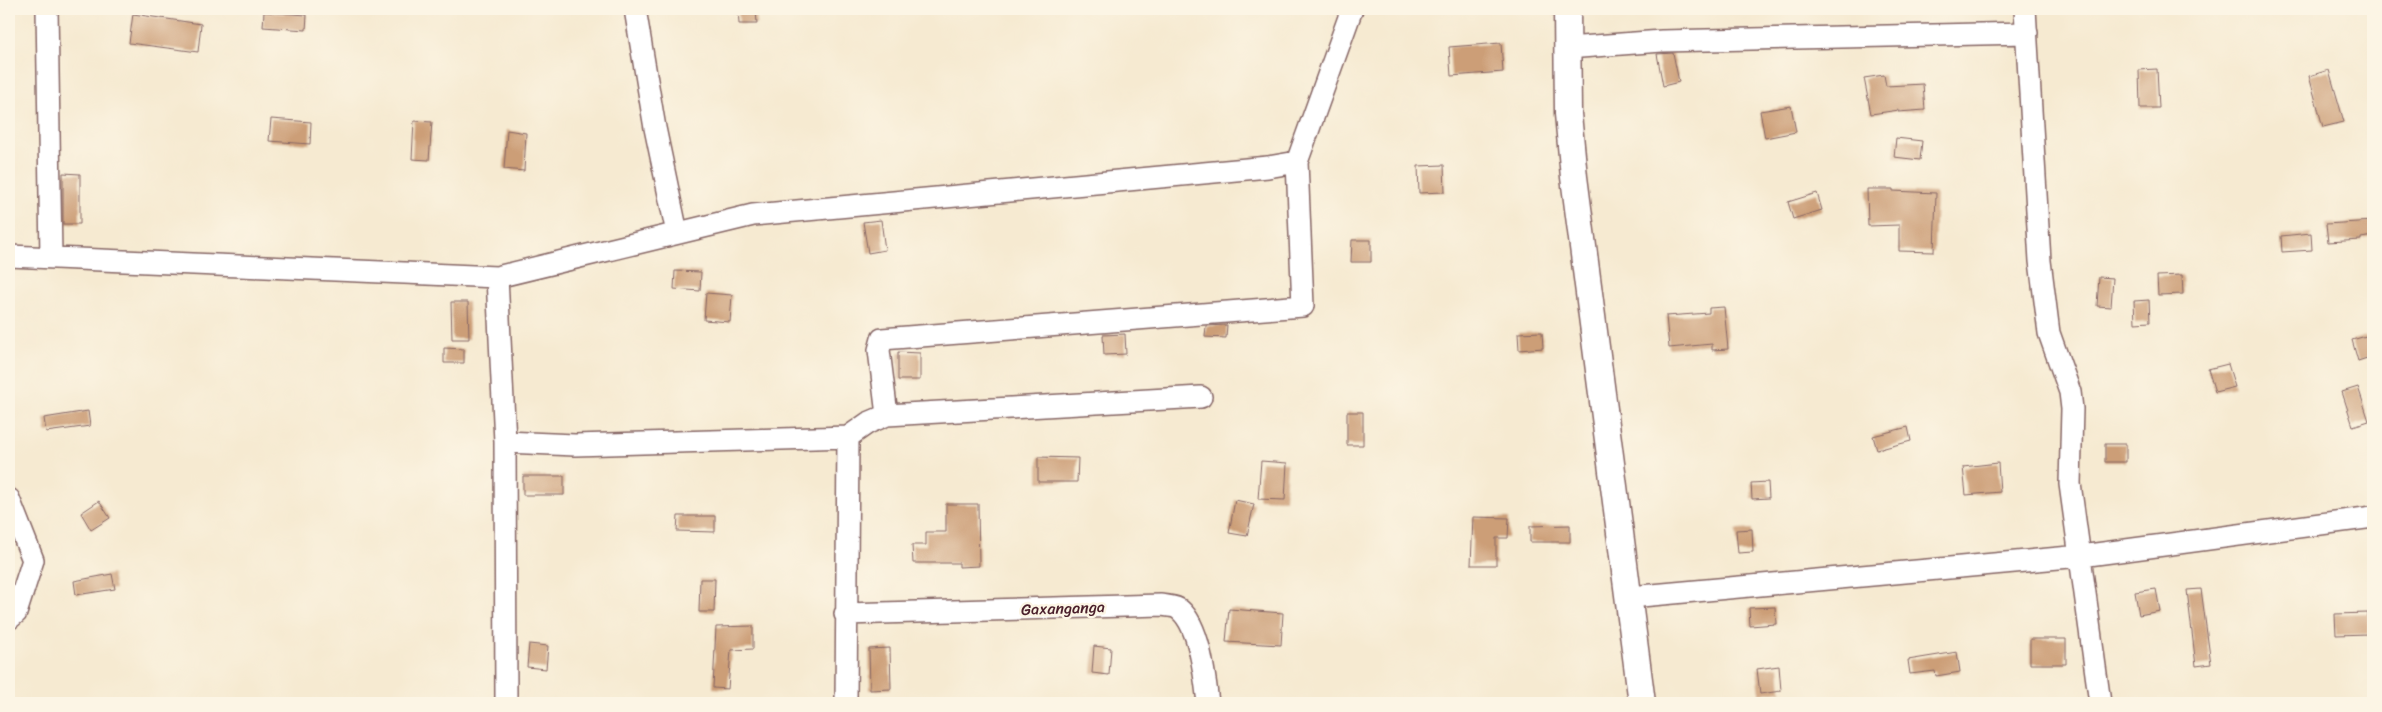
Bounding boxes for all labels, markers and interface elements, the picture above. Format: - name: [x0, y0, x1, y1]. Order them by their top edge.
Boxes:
- street label: Gaxanganga: [1021, 592, 1105, 624]

